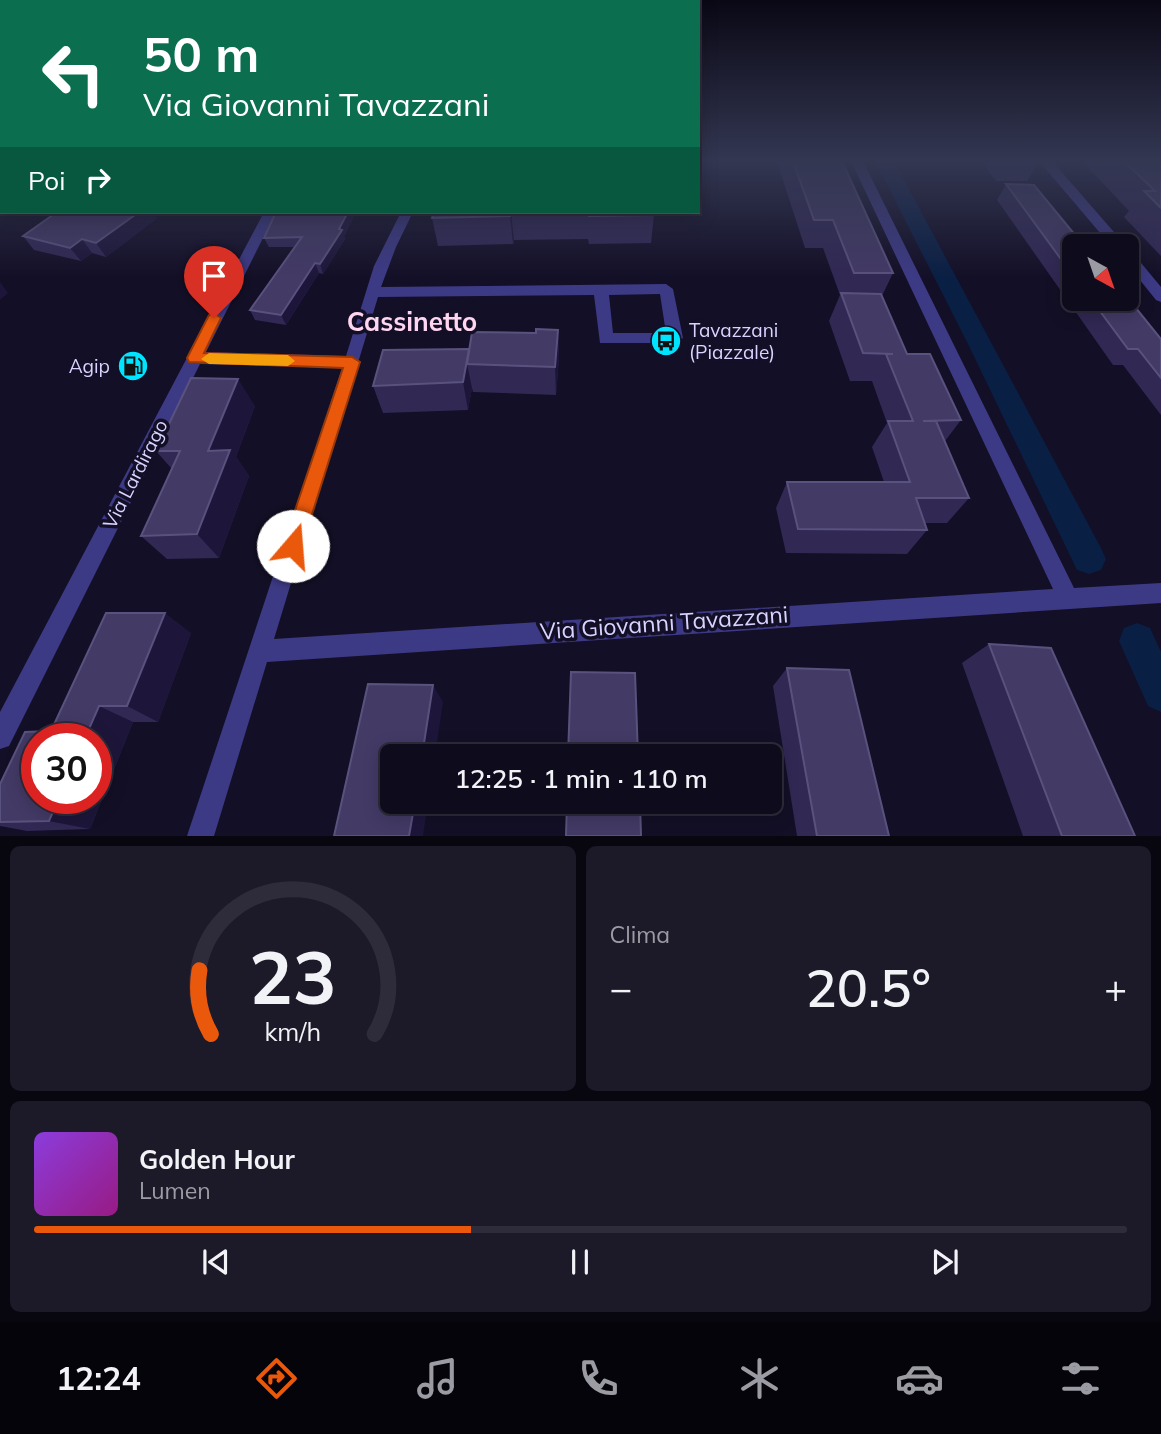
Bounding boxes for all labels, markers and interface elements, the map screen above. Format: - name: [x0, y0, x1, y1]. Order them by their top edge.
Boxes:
- text: 50 m: [143, 23, 259, 84]
- icon: left: [28, 28, 119, 119]
- text: Via Giovanni Tavazzani: [143, 84, 489, 124]
- icon: right: [79, 161, 117, 199]
- text: Poi: [28, 164, 65, 197]
- north arrow: [1062, 234, 1139, 312]
- map controls: [1062, 234, 1139, 311]
- pin: [184, 246, 244, 318]
- icon: arrive: [195, 257, 233, 295]
- district label: Cassinetto: [347, 305, 477, 338]
- place label: Tavazzani (Piazzale): [689, 318, 778, 364]
- bus stop icon: Tavazzani (Piazzale): [649, 324, 683, 358]
- fuel station icon: Agip: [116, 349, 150, 383]
- place label: Agip: [69, 354, 110, 378]
- street label: Via Lardirago: [97, 415, 173, 533]
- position arrow: [256, 509, 330, 583]
- street label: Via Giovanni Tavazzani: [539, 599, 789, 646]
- speed limit sign: 30: [21, 723, 112, 814]
- text: 12:25 · 1 min · 110 m: [454, 762, 708, 795]
- text: Clima: [610, 920, 670, 949]
- text: 23: [249, 932, 336, 1023]
- text: 20.5°: [806, 955, 931, 1020]
- text: −: [610, 964, 632, 1012]
- text: +: [1104, 964, 1127, 1012]
- text: km/h: [264, 1016, 321, 1047]
- text: Golden Hour: [139, 1143, 295, 1176]
- text: Lumen: [139, 1176, 211, 1205]
- icon: previous: [197, 1243, 235, 1281]
- icon: pause: [561, 1243, 599, 1281]
- icon: next: [926, 1243, 964, 1281]
- icon: directions: [252, 1354, 301, 1403]
- icon: music: [413, 1354, 462, 1403]
- icon: phone: [574, 1354, 623, 1403]
- icon: climate: [735, 1354, 784, 1403]
- icon: car: [895, 1354, 944, 1403]
- icon: filters: [1056, 1354, 1105, 1403]
- text: 12:24: [56, 1358, 141, 1398]

